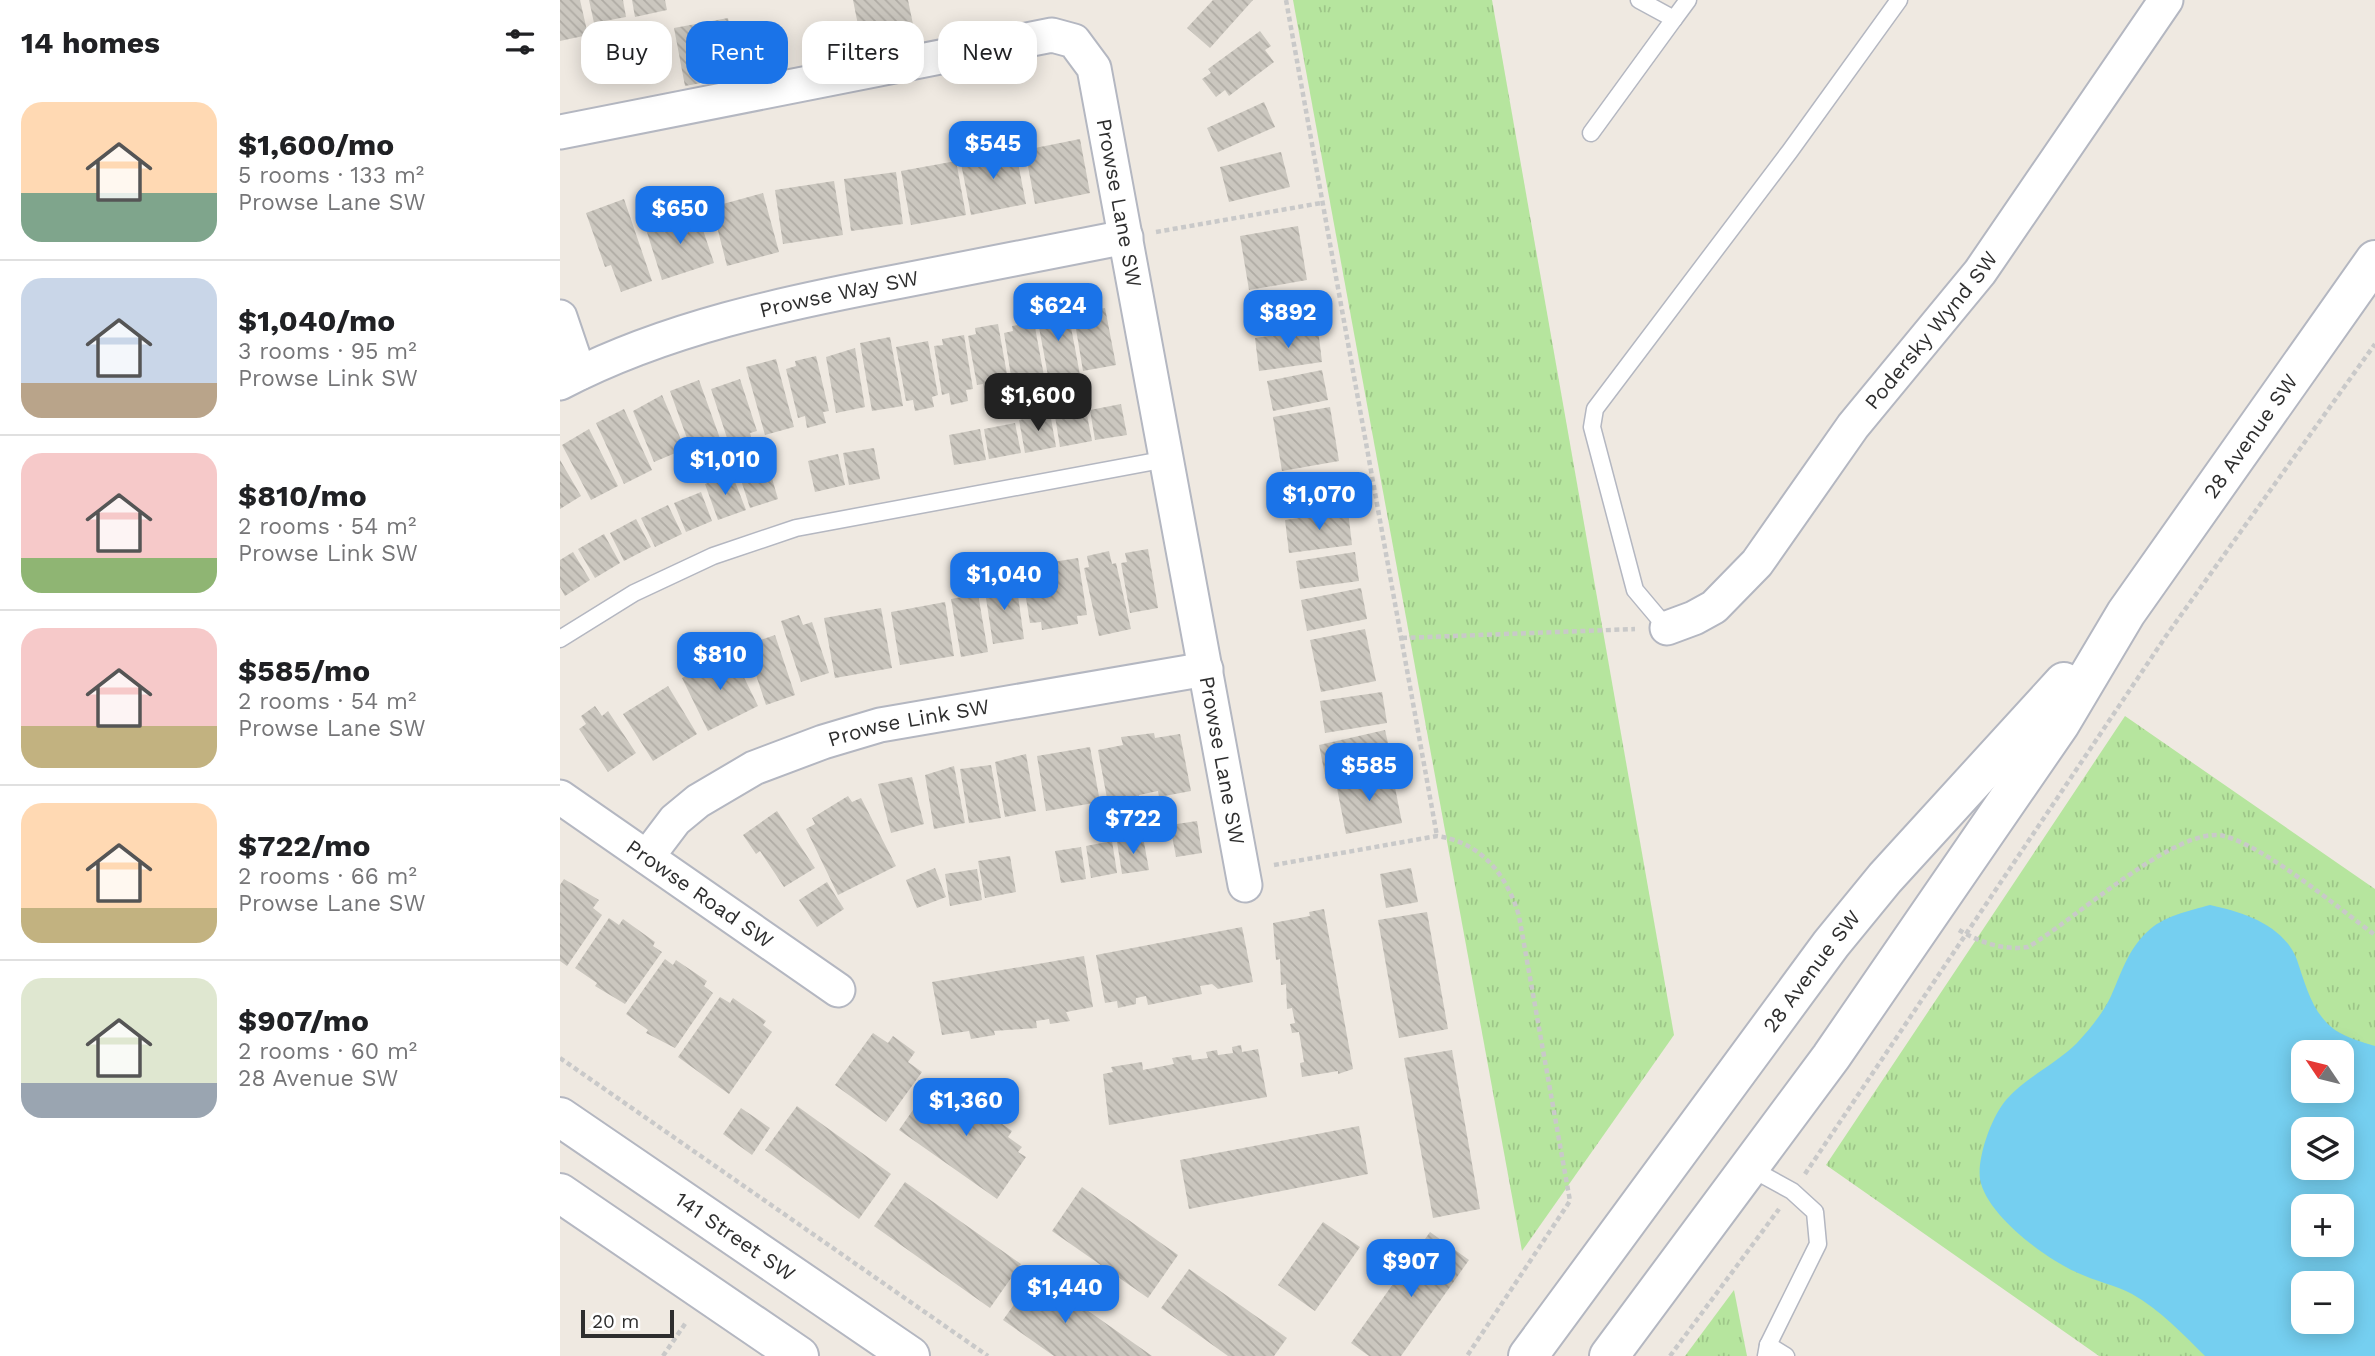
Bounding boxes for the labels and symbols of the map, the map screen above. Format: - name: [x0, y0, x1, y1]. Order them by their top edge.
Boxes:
- street label: Prowse Lane SW: [1092, 116, 1147, 289]
- pin: $545: [952, 122, 1034, 181]
- pin: $650: [639, 187, 721, 246]
- street label: Podersky Wynd SW: [1859, 246, 2002, 414]
- street label: Prowse Way SW: [757, 265, 921, 323]
- pin: $624: [1017, 284, 1099, 343]
- pin: $892: [1247, 290, 1329, 350]
- street label: 28 Avenue SW: [2198, 369, 2303, 503]
- pin: $1,600: [981, 374, 1095, 433]
- pin: $1,010: [668, 438, 782, 497]
- pin: $1,070: [1262, 472, 1376, 532]
- pin: $1,040: [947, 552, 1061, 612]
- pin: $810: [679, 632, 761, 692]
- street label: Prowse Lane SW: [1195, 674, 1250, 847]
- street label: Prowse Link SW: [825, 693, 991, 752]
- pin: $585: [1328, 744, 1410, 803]
- pin: $722: [1092, 796, 1174, 856]
- street label: Prowse Road SW: [622, 834, 778, 953]
- street label: 28 Avenue SW: [1757, 905, 1866, 1037]
- north arrow: [2291, 1040, 2354, 1102]
- pin: $1,360: [909, 1078, 1023, 1138]
- street label: 141 Street SW: [670, 1186, 800, 1286]
- pin: $907: [1370, 1240, 1452, 1299]
- pin: $1,440: [1008, 1266, 1122, 1325]
- scale bar: [581, 1307, 674, 1339]

